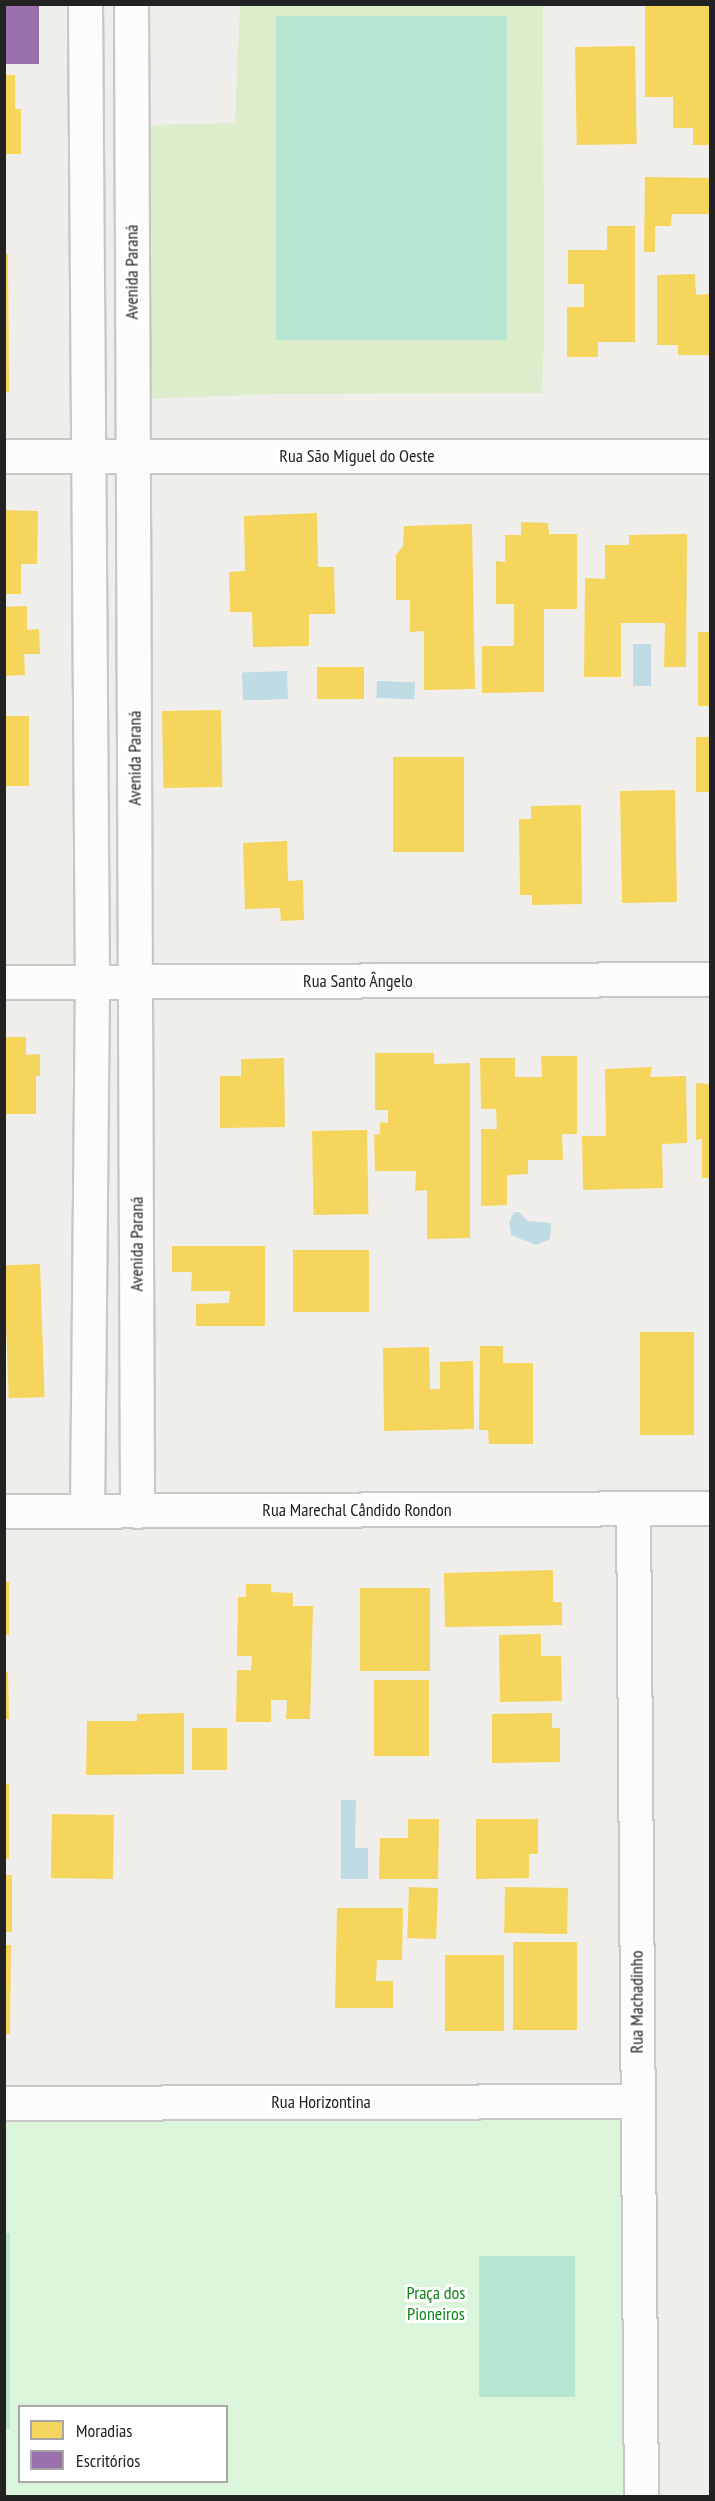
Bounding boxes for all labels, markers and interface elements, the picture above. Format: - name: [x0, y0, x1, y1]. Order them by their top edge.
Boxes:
- street label: Avenida Paraná: [121, 224, 143, 320]
- street label: Rua São Miguel do Oeste: [279, 445, 435, 467]
- street label: Avenida Paraná: [124, 710, 146, 806]
- street label: Rua Santo Ângelo: [303, 970, 413, 992]
- street label: Avenida Paraná: [126, 1196, 148, 1292]
- street label: Rua Marechal Cândido Rondon: [262, 1499, 452, 1521]
- street label: Rua Machadinho: [626, 1951, 648, 2053]
- street label: Rua Horizontina: [271, 2091, 371, 2113]
- park label: Praça dos Pioneiros: [407, 2283, 465, 2326]
- legend: [18, 2405, 228, 2483]
- text: Moradias: [76, 2419, 132, 2442]
- text: Escritórios: [76, 2449, 140, 2472]

